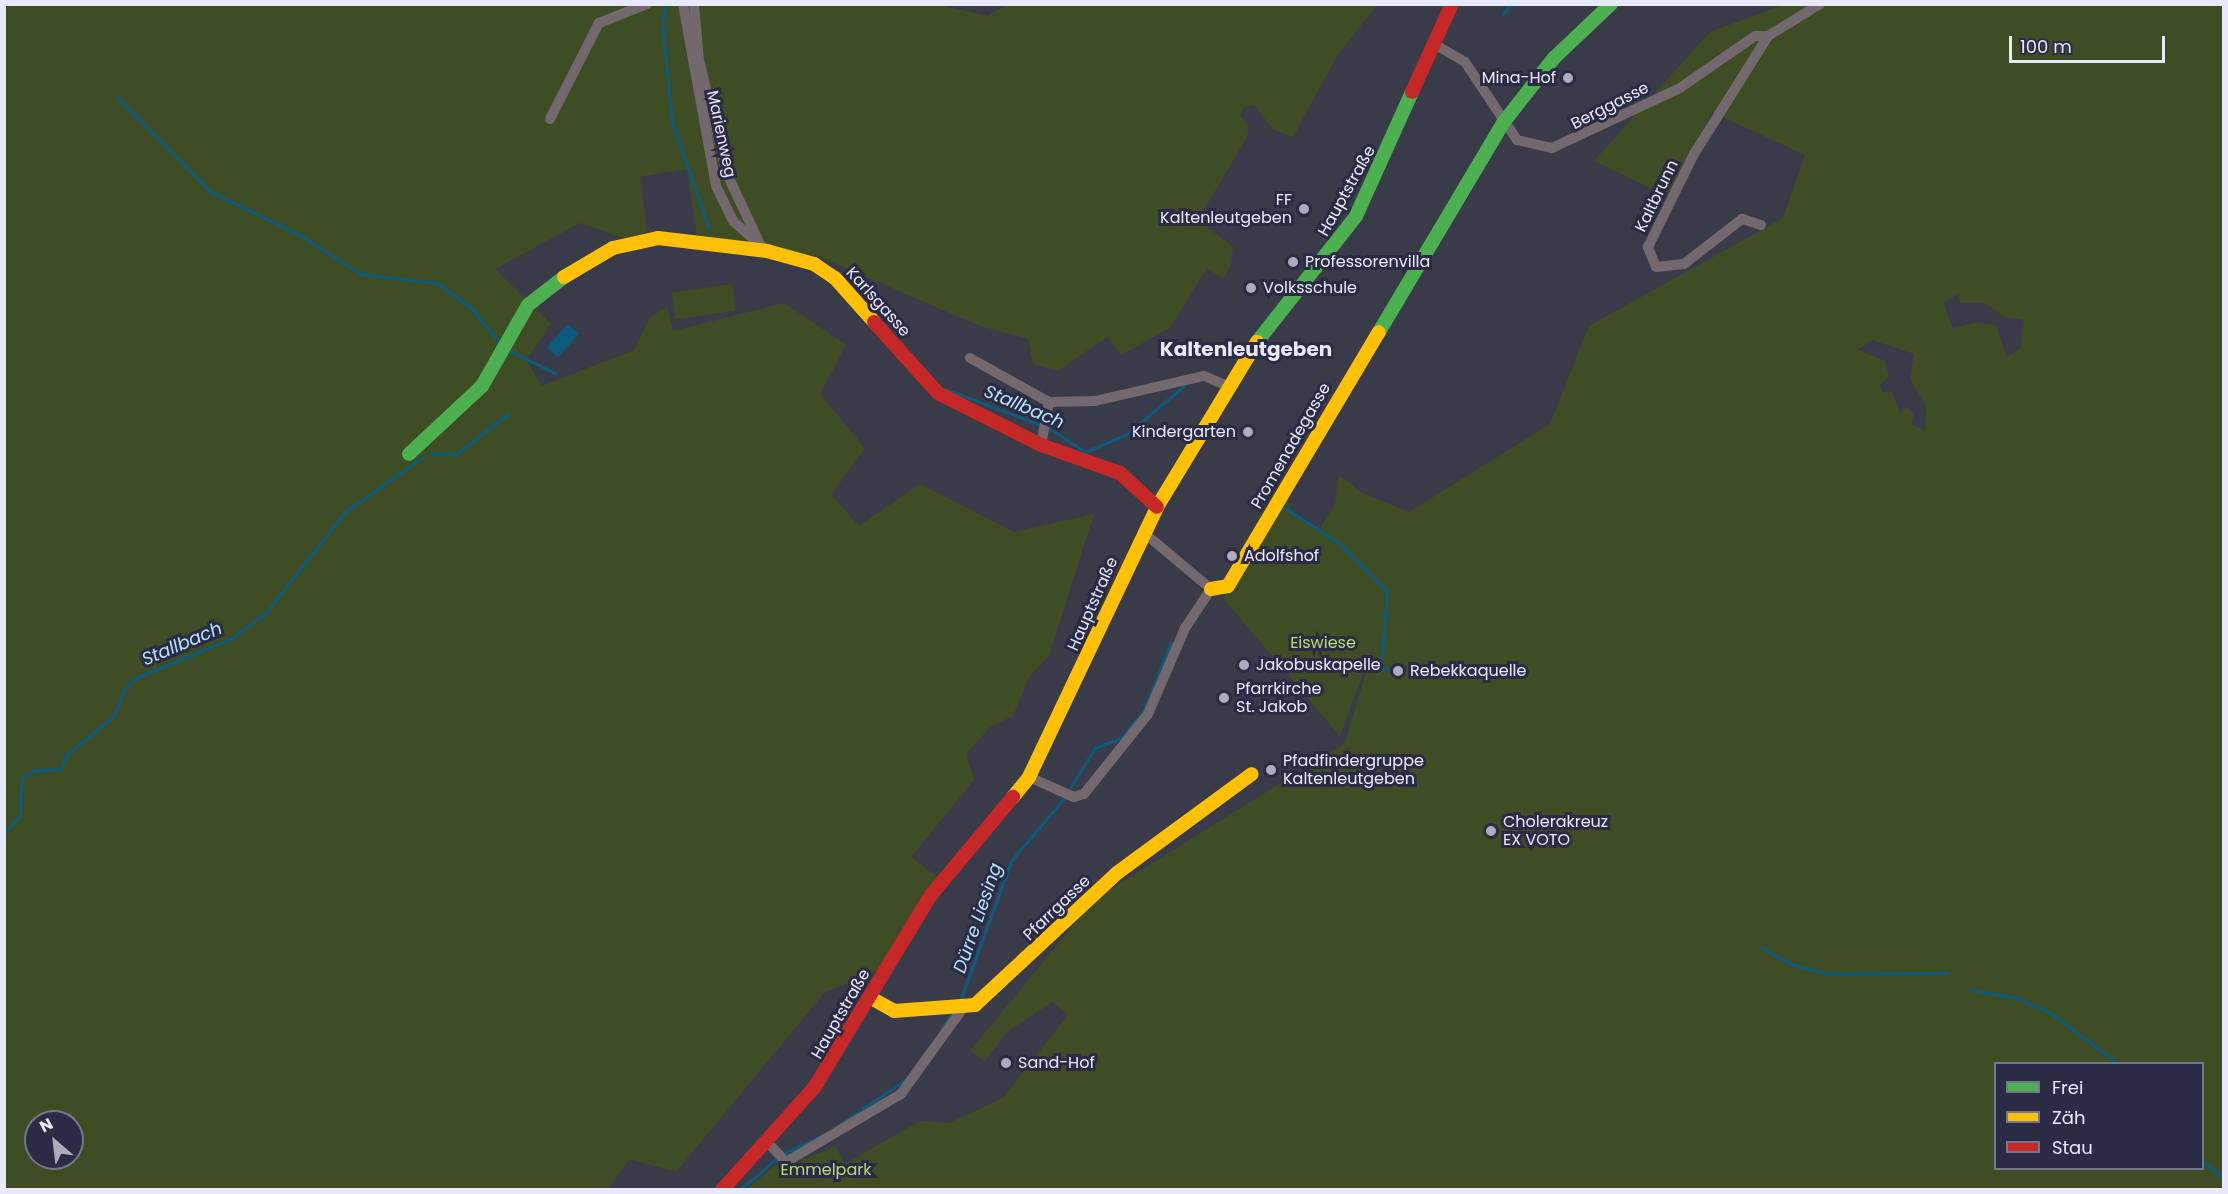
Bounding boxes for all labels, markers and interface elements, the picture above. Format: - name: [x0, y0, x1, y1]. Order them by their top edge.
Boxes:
- scale bar: [2012, 24, 2168, 62]
- text: 100 m: [2020, 34, 2072, 59]
- place label: Mina-Hof: [1482, 68, 1556, 88]
- marker: Mina-Hof: [1561, 71, 1575, 85]
- street label: Berggasse: [1568, 78, 1652, 134]
- street label: Marienweg: [702, 89, 740, 179]
- street label: Hauptstraße: [1314, 142, 1380, 240]
- street label: Kaltbrunn: [1631, 157, 1683, 235]
- place label: FF Kaltenleutgeben: [1160, 190, 1292, 228]
- marker: FF Kaltenleutgeben: [1297, 202, 1311, 216]
- place label: Professorenvilla: [1305, 252, 1430, 272]
- marker: Professorenvilla: [1286, 255, 1300, 269]
- street label: Karlsgasse: [842, 263, 914, 341]
- place label: Volksschule: [1263, 278, 1357, 298]
- marker: Volksschule: [1244, 281, 1258, 295]
- district label: Kaltenleutgeben: [1160, 337, 1332, 361]
- water label: Stallbach: [981, 380, 1067, 434]
- street label: Promenadegasse: [1247, 380, 1335, 512]
- place label: Kindergarten: [1132, 422, 1236, 442]
- marker: Kindergarten: [1241, 425, 1255, 439]
- place label: Adolfshof: [1244, 546, 1319, 566]
- marker: Adolfshof: [1225, 549, 1239, 563]
- street label: Hauptstraße: [1064, 554, 1122, 654]
- water label: Stallbach: [139, 617, 225, 671]
- park label: Eiswiese: [1290, 633, 1356, 653]
- place label: Jakobuskapelle: [1256, 655, 1381, 675]
- marker: Jakobuskapelle: [1237, 658, 1251, 672]
- place label: Rebekkaquelle: [1410, 661, 1526, 681]
- marker: Rebekkaquelle: [1391, 664, 1405, 678]
- place label: Pfarrkirche St. Jakob: [1236, 679, 1321, 717]
- marker: Pfarrkirche St. Jakob: [1217, 691, 1231, 705]
- place label: Pfadfindergruppe Kaltenleutgeben: [1283, 751, 1424, 789]
- marker: Pfadfindergruppe Kaltenleutgeben: [1264, 763, 1278, 777]
- place label: Cholerakreuz EX VOTO: [1503, 812, 1608, 850]
- marker: Cholerakreuz EX VOTO: [1484, 824, 1498, 838]
- water label: Dürre Liesing: [949, 860, 1007, 976]
- street label: Pfarrgasse: [1020, 871, 1094, 945]
- street label: Hauptstraße: [808, 966, 874, 1062]
- place label: Sand-Hof: [1018, 1053, 1095, 1073]
- marker: Sand-Hof: [999, 1056, 1013, 1070]
- legend: [1994, 1062, 2204, 1170]
- text: Frei: [2052, 1075, 2083, 1100]
- text: Zäh: [2052, 1105, 2085, 1130]
- north arrow: [24, 1110, 84, 1170]
- text: N: [36, 1112, 57, 1138]
- text: Stau: [2052, 1135, 2093, 1160]
- park label: Emmelpark: [781, 1160, 871, 1180]

